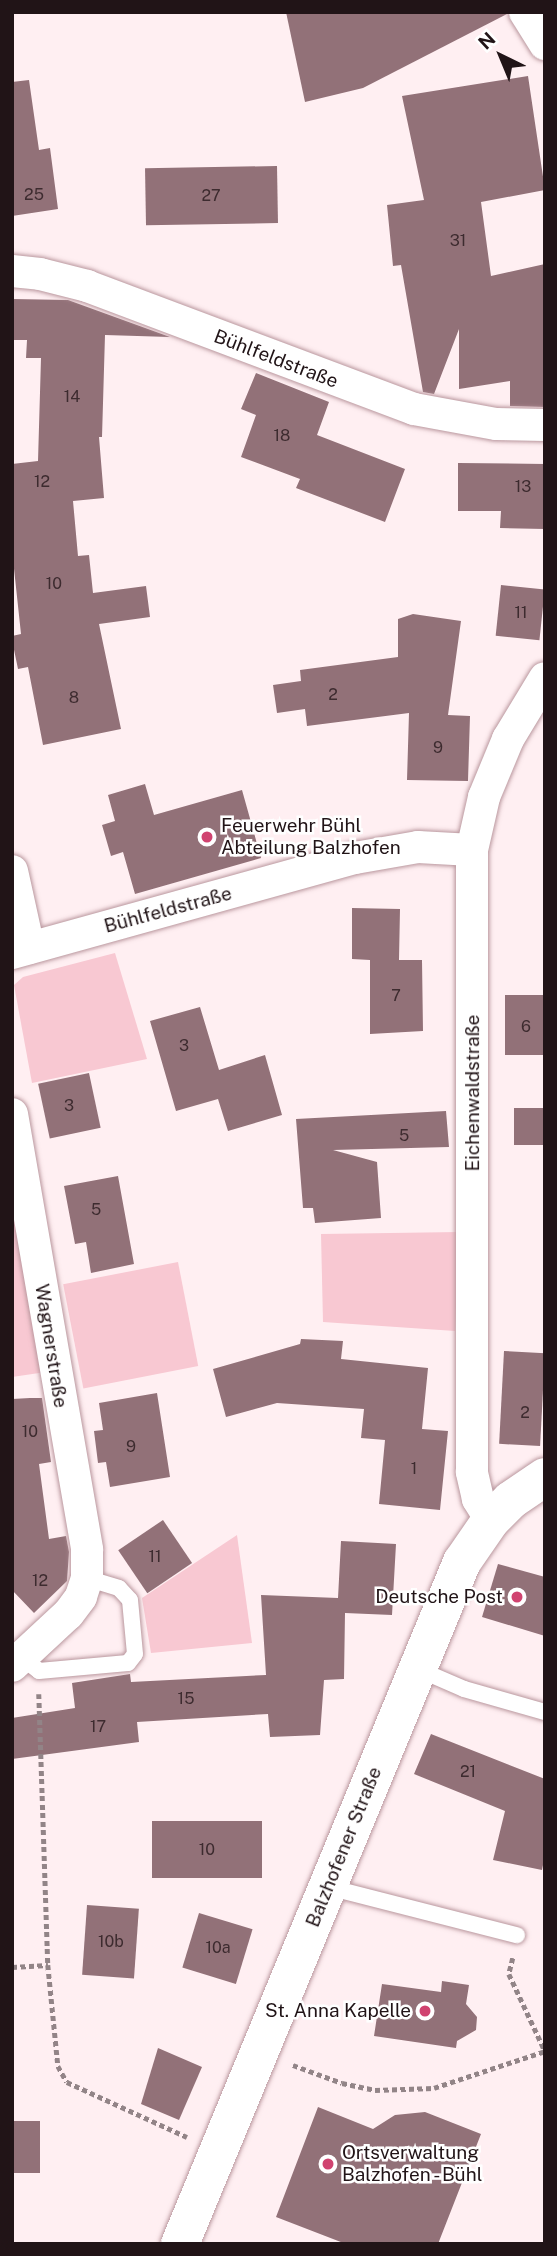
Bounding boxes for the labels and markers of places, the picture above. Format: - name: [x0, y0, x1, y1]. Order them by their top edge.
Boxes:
- place label: Feuerwehr Bühl Abteilung Balzhofen: [221, 815, 401, 859]
- marker: Feuerwehr Bühl Abteilung Balzhofen: [199, 829, 215, 845]
- place label: Deutsche Post: [375, 1586, 503, 1608]
- marker: Deutsche Post: [509, 1589, 525, 1605]
- place label: St. Anna Kapelle: [265, 2000, 411, 2022]
- marker: St. Anna Kapelle: [417, 2003, 433, 2019]
- place label: Ortsverwaltung Balzhofen - Bühl: [342, 2142, 488, 2186]
- marker: Ortsverwaltung Balzhofen - Bühl: [320, 2156, 336, 2172]

